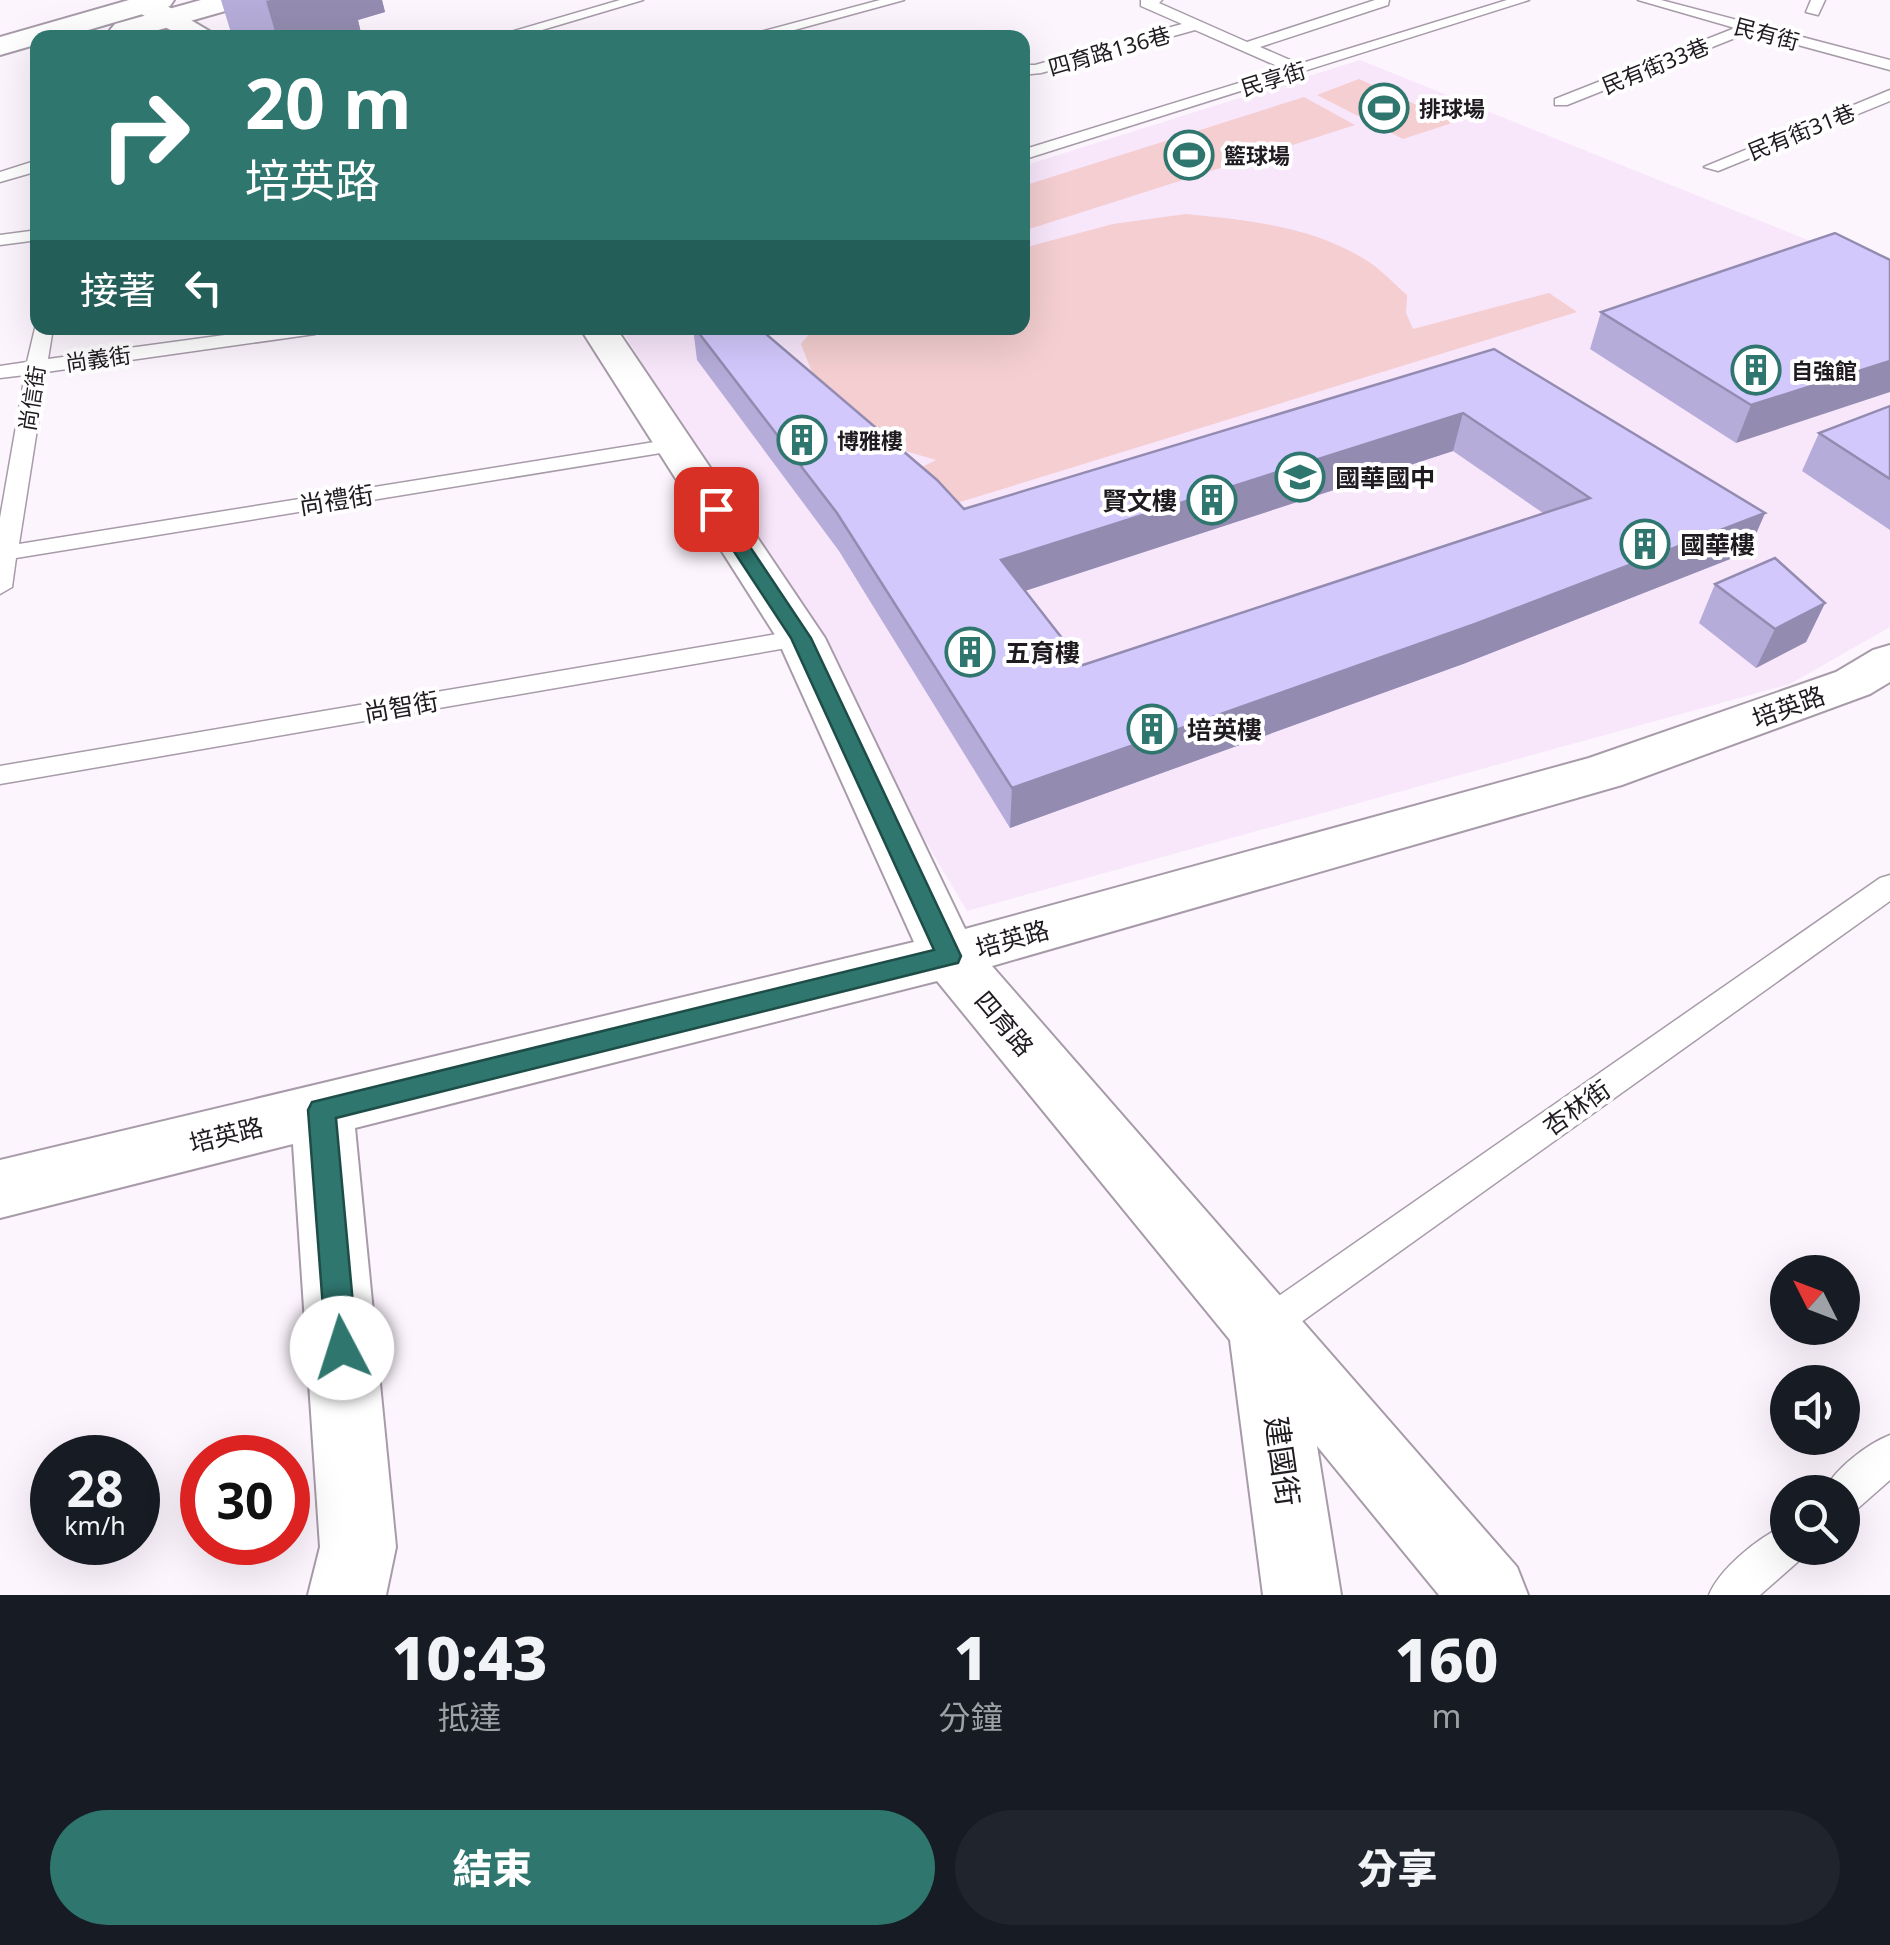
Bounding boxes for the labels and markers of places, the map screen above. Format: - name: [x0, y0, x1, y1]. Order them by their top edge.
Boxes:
- sports icon: 排球場: [1358, 82, 1410, 134]
- place label: 排球場: [1419, 93, 1485, 123]
- sports icon: 籃球場: [1163, 129, 1215, 181]
- place label: 籃球場: [1224, 140, 1290, 170]
- building icon: 自強館: [1730, 344, 1782, 396]
- place label: 自強館: [1791, 355, 1857, 385]
- building icon: 博雅樓: [776, 414, 828, 466]
- place label: 博雅樓: [837, 425, 903, 455]
- school or university icon: 國華國中: [1274, 451, 1326, 503]
- place label: 國華國中: [1335, 460, 1435, 494]
- pin: [674, 467, 759, 552]
- building icon: 賢文樓: [1186, 474, 1238, 526]
- place label: 賢文樓: [1102, 483, 1177, 517]
- building icon: 國華樓: [1619, 518, 1671, 570]
- place label: 國華樓: [1680, 527, 1755, 561]
- building icon: 五育樓: [944, 626, 996, 678]
- place label: 五育樓: [1005, 635, 1080, 669]
- building icon: 培英樓: [1126, 703, 1178, 755]
- place label: 培英樓: [1187, 712, 1262, 746]

